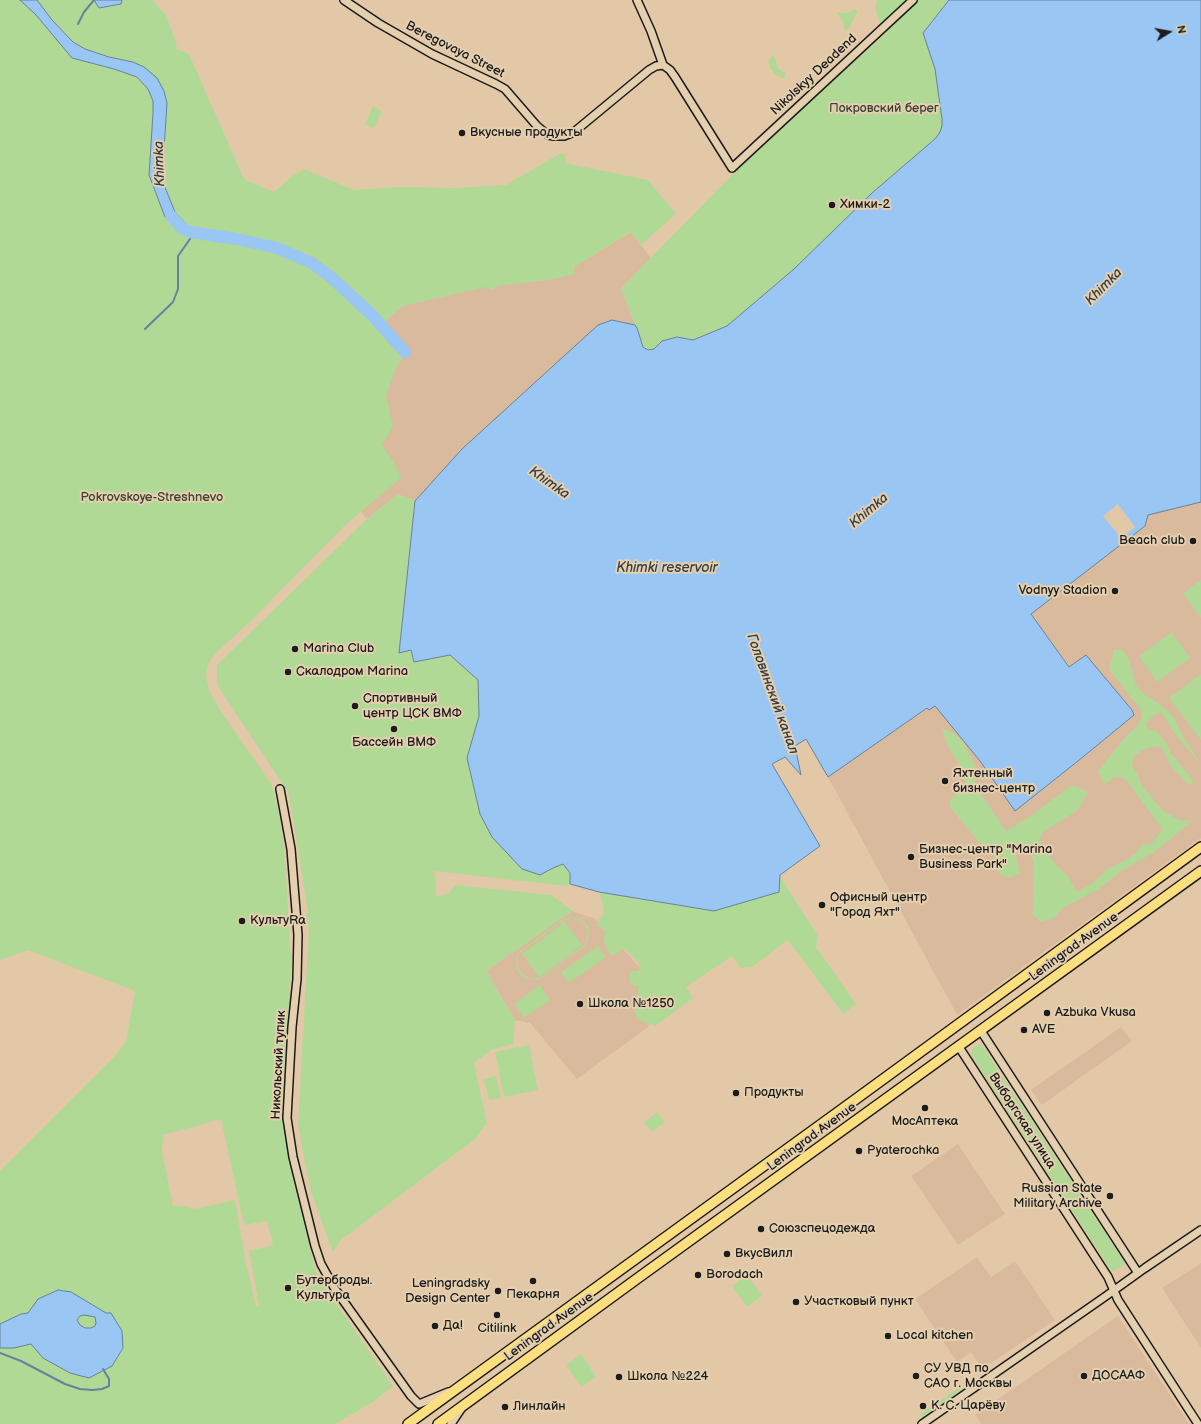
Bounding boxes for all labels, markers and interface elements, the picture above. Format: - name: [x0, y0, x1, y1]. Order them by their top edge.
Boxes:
- north arrow: [1149, 12, 1189, 52]
- street label: Beregovaya Street: [403, 18, 507, 82]
- text: N: [1174, 24, 1188, 35]
- street label: Nikolskyy Deadend: [768, 31, 860, 119]
- park label: Покровский берег: [829, 101, 939, 117]
- place label: Вкусные продукты: [470, 125, 582, 141]
- marker: Вкусные продукты: [457, 128, 467, 138]
- water label: Khimka: [151, 141, 169, 187]
- place label: Химки-2: [840, 197, 890, 213]
- marker: Химки-2: [827, 200, 837, 210]
- water label: Khimka: [1082, 265, 1126, 309]
- water label: Khimka: [525, 463, 573, 503]
- park label: Pokrovskoye-Streshnevo: [81, 490, 223, 506]
- water label: Khimka: [846, 490, 892, 532]
- place label: Beach club: [1119, 533, 1185, 549]
- marker: Beach club: [1188, 536, 1198, 546]
- water label: Khimki reservoir: [616, 560, 718, 576]
- place label: Vodnyy Stadion: [1019, 583, 1107, 599]
- marker: Vodnyy Stadion: [1110, 586, 1120, 596]
- water label: Головинский канал: [742, 631, 802, 757]
- place label: Marina Club: [303, 641, 374, 657]
- marker: Marina Club: [290, 644, 300, 654]
- place label: Скалодром Marina: [296, 664, 408, 680]
- marker: Скалодром Marina: [283, 667, 293, 677]
- place label: Спортивный центр ЦСК ВМФ: [363, 691, 462, 722]
- marker: Спортивный центр ЦСК ВМФ: [350, 701, 360, 711]
- marker: Бассейн ВМФ: [389, 724, 399, 734]
- place label: Бассейн ВМФ: [352, 735, 436, 751]
- place label: Яхтенный бизнес-центр: [953, 766, 1035, 797]
- marker: Яхтенный бизнес-центр: [940, 776, 950, 786]
- place label: Бизнес-центр "Marina Business Park": [919, 842, 1052, 873]
- marker: Бизнес-центр "Marina Business Park": [906, 852, 916, 862]
- place label: Офисный центр "Город Яхт": [830, 890, 927, 921]
- marker: Офисный центр "Город Яхт": [817, 900, 827, 910]
- street label: Leningrad Avenue: [1026, 909, 1122, 985]
- place label: КультуRа: [250, 913, 306, 929]
- marker: КультуRа: [237, 916, 247, 926]
- place label: Школа №1250: [588, 996, 674, 1012]
- marker: Школа №1250: [575, 999, 585, 1009]
- place label: Azbuka Vkusa: [1055, 1005, 1136, 1021]
- marker: Azbuka Vkusa: [1042, 1008, 1052, 1018]
- street label: Никольский тупик: [268, 1010, 290, 1120]
- place label: AVE: [1032, 1022, 1055, 1038]
- marker: AVE: [1019, 1025, 1029, 1035]
- street label: Выборгская улица: [985, 1070, 1059, 1172]
- place label: Продукты: [744, 1085, 804, 1101]
- marker: Продукты: [731, 1088, 741, 1098]
- street label: Leningrad Avenue: [764, 1099, 860, 1175]
- marker: МосАптека: [920, 1103, 930, 1113]
- place label: МосАптека: [891, 1114, 959, 1130]
- place label: Pyaterochka: [867, 1143, 939, 1159]
- marker: Pyaterochka: [854, 1146, 864, 1156]
- place label: Russian State Military Archive: [1013, 1181, 1102, 1212]
- marker: Russian State Military Archive: [1105, 1191, 1115, 1201]
- place label: Союзспецодежда: [769, 1221, 875, 1237]
- marker: Союзспецодежда: [756, 1224, 766, 1234]
- place label: ВкусВилл: [735, 1246, 793, 1262]
- marker: ВкусВилл: [722, 1249, 732, 1259]
- place label: Borodach: [706, 1267, 763, 1283]
- marker: Borodach: [693, 1270, 703, 1280]
- place label: Бутерброды. Культура: [296, 1273, 372, 1304]
- place label: Leningradsky Design Center: [405, 1276, 490, 1307]
- marker: Пекарня: [528, 1276, 538, 1286]
- marker: Бутерброды. Культура: [283, 1283, 293, 1293]
- marker: Leningradsky Design Center: [493, 1286, 503, 1296]
- place label: Пекарня: [506, 1287, 560, 1303]
- street label: Leningrad Avenue: [501, 1289, 597, 1365]
- place label: Участковый пункт: [804, 1294, 914, 1310]
- marker: Участковый пункт: [791, 1297, 801, 1307]
- marker: Citilink: [492, 1310, 502, 1320]
- place label: Да!: [443, 1318, 463, 1334]
- marker: Да!: [430, 1321, 440, 1331]
- place label: Citilink: [478, 1321, 516, 1337]
- place label: Local kitchen: [896, 1328, 973, 1344]
- marker: Local kitchen: [883, 1331, 893, 1341]
- place label: СУ УВД по САО г. Москвы: [924, 1361, 1012, 1392]
- place label: ДОСААФ: [1092, 1368, 1145, 1384]
- place label: Школа №224: [627, 1369, 709, 1385]
- marker: СУ УВД по САО г. Москвы: [911, 1371, 921, 1381]
- marker: ДОСААФ: [1079, 1371, 1089, 1381]
- marker: Школа №224: [614, 1372, 624, 1382]
- place label: К. С. Царёву: [931, 1398, 1005, 1414]
- place label: Линлайн: [513, 1399, 566, 1415]
- marker: К. С. Царёву: [918, 1401, 928, 1411]
- marker: Линлайн: [500, 1402, 510, 1412]

